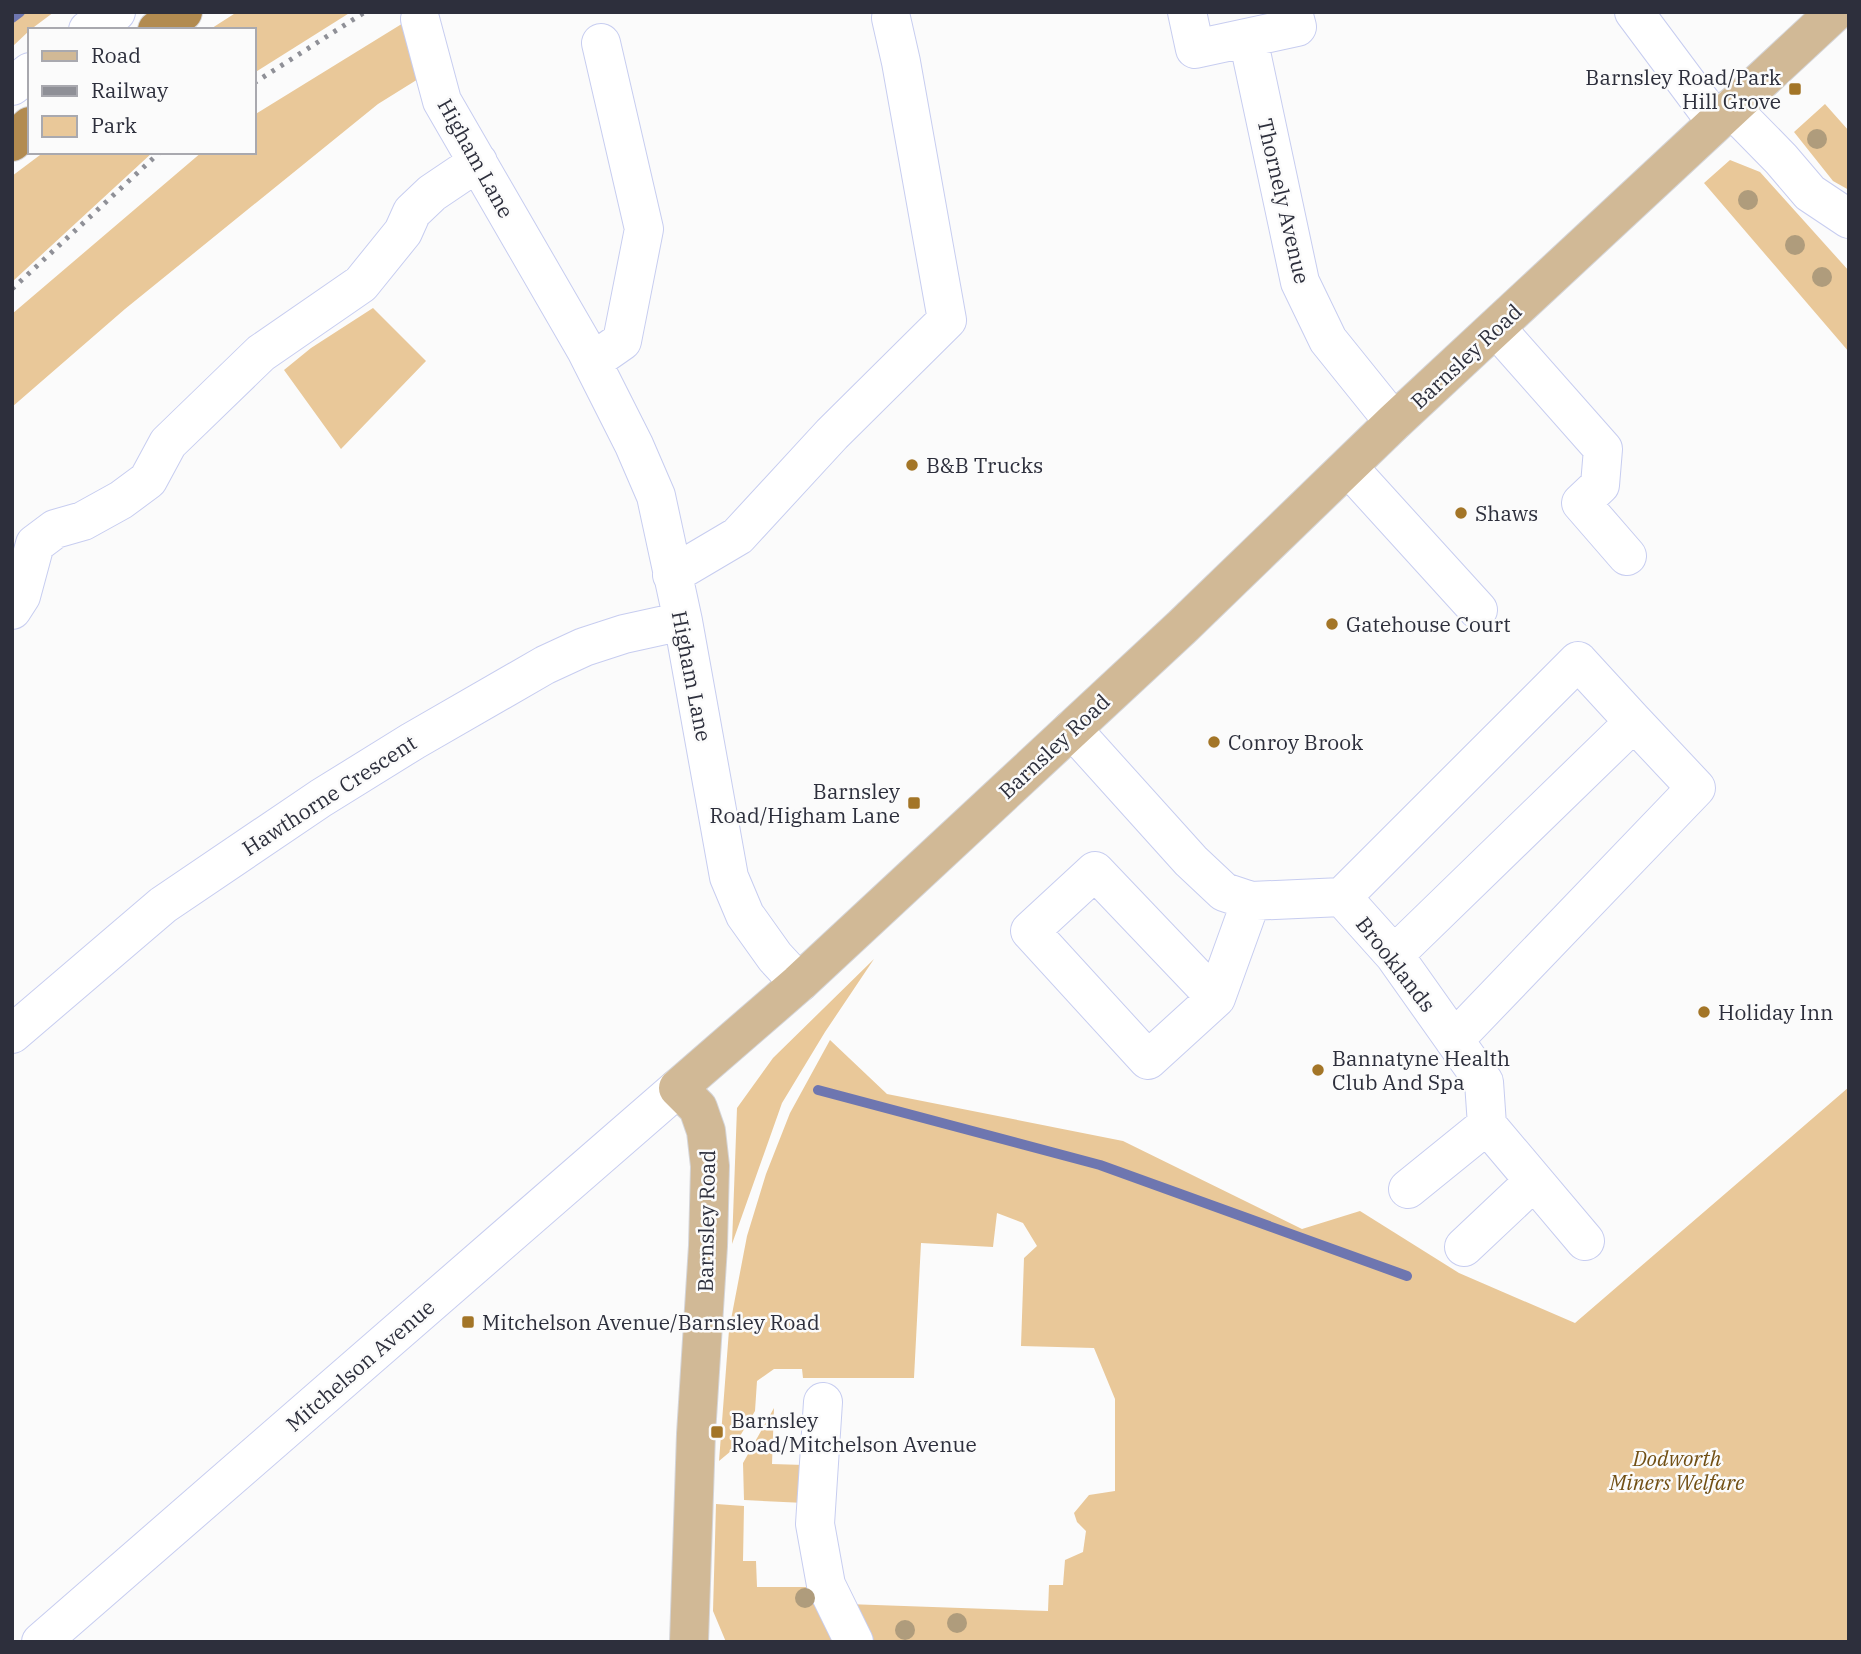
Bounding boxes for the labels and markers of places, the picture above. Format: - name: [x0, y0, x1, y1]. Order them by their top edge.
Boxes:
- place label: Barnsley Road/Park Hill Grove: [1585, 63, 1782, 115]
- marker: Barnsley Road/Park Hill Grove: [1787, 81, 1803, 97]
- place label: B&B Trucks: [926, 451, 1043, 479]
- marker: B&B Trucks: [904, 457, 920, 473]
- place label: Shaws: [1475, 499, 1538, 527]
- marker: Shaws: [1453, 505, 1469, 521]
- place label: Gatehouse Court: [1346, 610, 1511, 638]
- marker: Gatehouse Court: [1324, 616, 1340, 632]
- place label: Conroy Brook: [1228, 728, 1364, 756]
- marker: Conroy Brook: [1206, 734, 1222, 750]
- place label: Barnsley Road/Higham Lane: [710, 777, 901, 829]
- marker: Barnsley Road/Higham Lane: [906, 795, 922, 811]
- place label: Holiday Inn: [1718, 998, 1834, 1026]
- marker: Holiday Inn: [1696, 1004, 1712, 1020]
- place label: Bannatyne Health Club And Spa: [1332, 1044, 1510, 1096]
- marker: Bannatyne Health Club And Spa: [1310, 1062, 1326, 1078]
- place label: Mitchelson Avenue/Barnsley Road: [482, 1308, 820, 1336]
- marker: Mitchelson Avenue/Barnsley Road: [460, 1314, 476, 1330]
- place label: Barnsley Road/Mitchelson Avenue: [731, 1406, 977, 1458]
- marker: Barnsley Road/Mitchelson Avenue: [709, 1424, 725, 1440]

